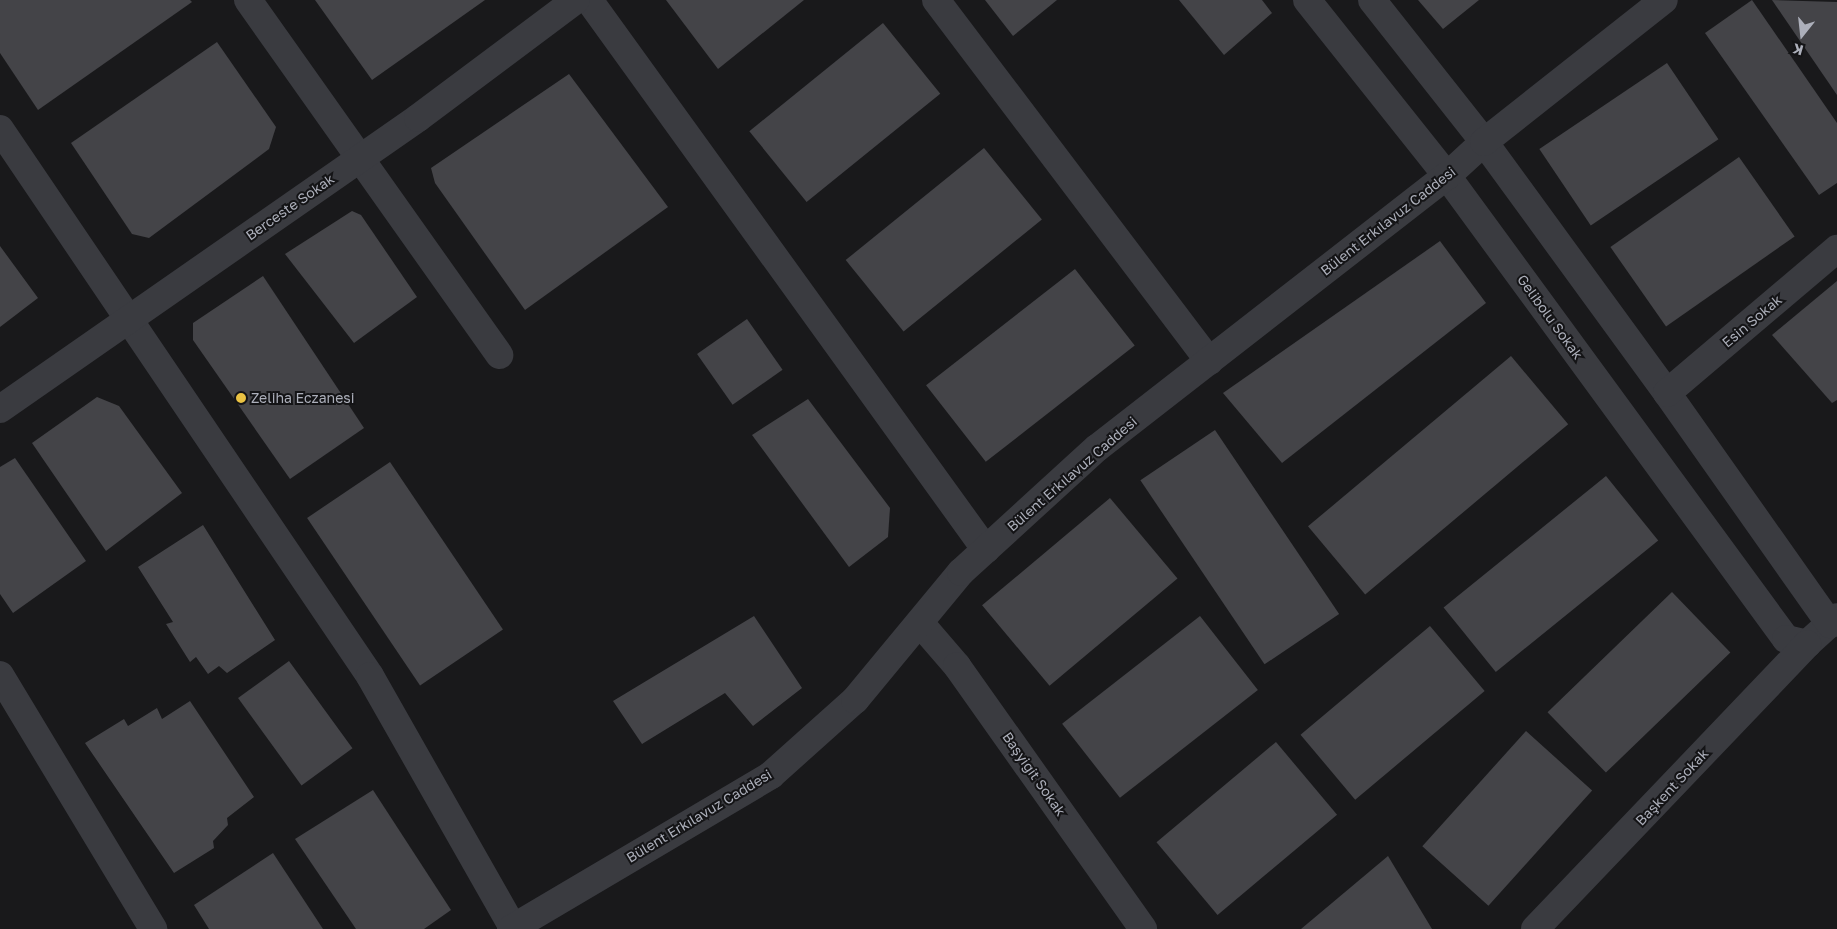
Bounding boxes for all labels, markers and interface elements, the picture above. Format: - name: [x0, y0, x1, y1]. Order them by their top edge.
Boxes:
- north arrow: [1777, 10, 1827, 60]
- text: K: [1791, 40, 1805, 59]
- street label: Bülent Erkılavuz Caddesi: [1317, 163, 1459, 279]
- street label: Berceste Sokak: [243, 170, 337, 244]
- street label: Gelibolu Sokak: [1514, 271, 1586, 363]
- street label: Esin Sokak: [1719, 291, 1785, 351]
- place label: Zeliha Eczanesi: [251, 390, 354, 406]
- marker: Zeliha Eczanesi: [235, 392, 247, 404]
- street label: Bülent Erkılavuz Caddesi: [1004, 413, 1140, 535]
- street label: Başyiğit Sokak: [999, 729, 1069, 819]
- street label: Başkent Sokak: [1632, 745, 1712, 829]
- street label: Bülent Erkılavuz Caddesi: [623, 766, 775, 866]

